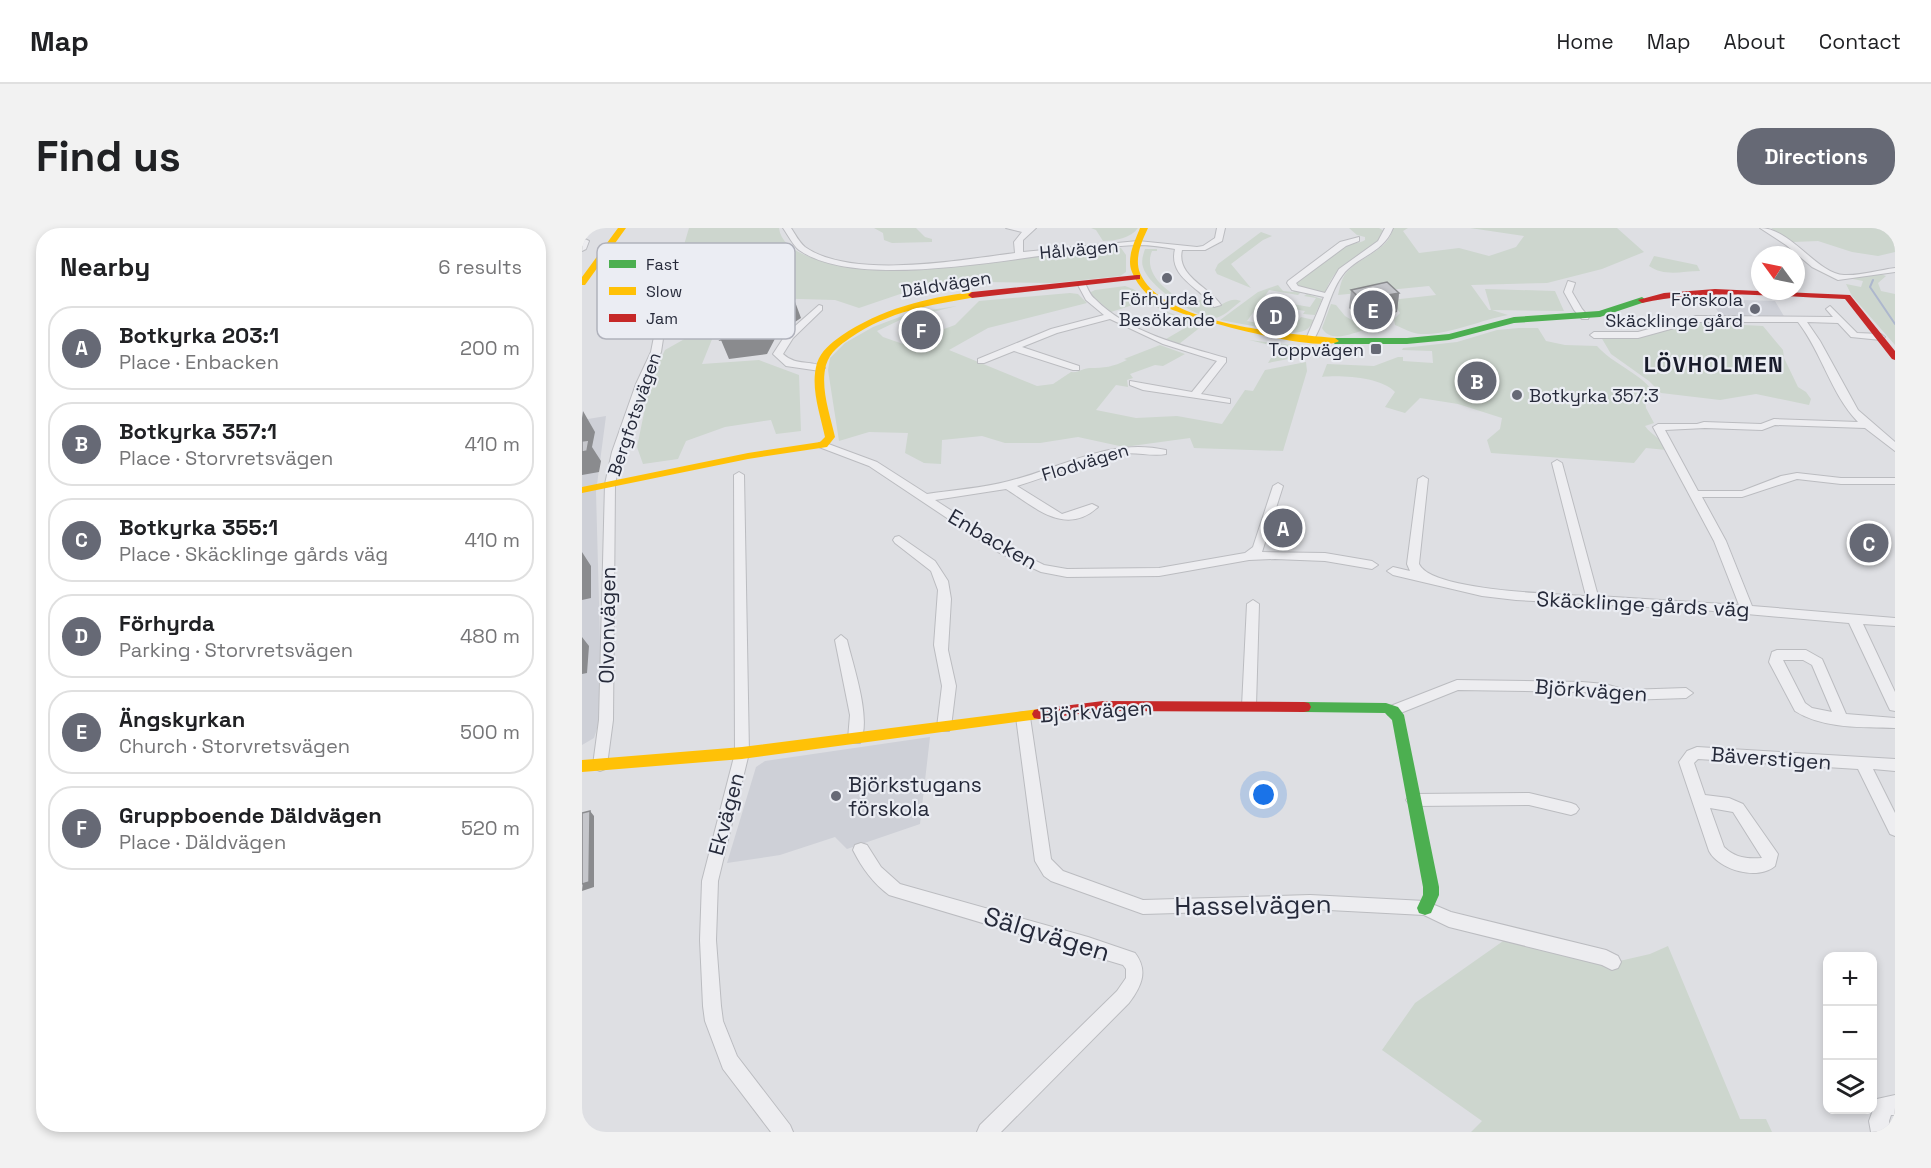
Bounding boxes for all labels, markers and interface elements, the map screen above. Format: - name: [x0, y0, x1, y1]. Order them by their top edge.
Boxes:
- text: Map: [30, 23, 89, 59]
- text: Home: [1556, 28, 1614, 55]
- text: Map: [1647, 28, 1691, 55]
- text: About: [1724, 28, 1786, 55]
- text: Contact: [1819, 28, 1901, 55]
- button: Directions: [1737, 128, 1895, 185]
- text: Find us: [36, 130, 181, 183]
- street label: Hålvägen: [1038, 234, 1120, 264]
- legend: [597, 243, 795, 339]
- north arrow: [1751, 246, 1805, 300]
- text: Nearby: [60, 250, 150, 284]
- text: 6 results: [438, 254, 522, 280]
- text: Fast: [646, 254, 679, 275]
- street label: Däldvägen: [899, 266, 993, 302]
- marker: Förhyrda & Besökande: [1160, 271, 1174, 285]
- text: Slow: [646, 281, 682, 302]
- place label: Förhyrda & Besökande: [1119, 287, 1215, 331]
- pin: E: [1354, 288, 1392, 332]
- place label: Förskola Skäcklinge gård: [1605, 288, 1743, 332]
- pin: D: [1256, 294, 1296, 338]
- marker: Förskola Skäcklinge gård: [1748, 302, 1762, 316]
- text: Jam: [646, 308, 678, 329]
- pin: F: [902, 308, 940, 352]
- text: Botkyrka 203:1: [119, 321, 279, 349]
- text: A: [75, 335, 88, 361]
- text: 200 m: [460, 335, 520, 361]
- place label: Toppvägen: [1269, 338, 1364, 361]
- marker: Toppvägen: [1369, 342, 1383, 356]
- text: Place · Enbacken: [119, 349, 279, 375]
- street label: Bergfotsvägen: [602, 349, 666, 479]
- district label: LÖVHOLMEN: [1644, 350, 1784, 378]
- pin: B: [1458, 358, 1496, 404]
- place label: Botkyrka 357:3: [1529, 384, 1659, 407]
- marker: Botkyrka 357:3: [1510, 388, 1524, 402]
- text: Botkyrka 357:1: [119, 417, 277, 445]
- text: B: [75, 431, 88, 457]
- text: 410 m: [464, 431, 520, 457]
- street label: Flodvägen: [1039, 438, 1131, 486]
- text: Place · Storvretsvägen: [119, 445, 333, 471]
- street label: Enbacken: [944, 503, 1042, 575]
- pin: A: [1264, 506, 1302, 550]
- text: Botkyrka 355:1: [119, 513, 278, 541]
- pin: C: [1850, 520, 1888, 566]
- text: C: [75, 527, 88, 553]
- text: 410 m: [464, 527, 520, 553]
- text: Place · Skäcklinge gårds väg: [119, 541, 388, 567]
- street label: Olvonvägen: [592, 566, 622, 684]
- street label: Skäcklinge gårds väg: [1536, 585, 1750, 623]
- text: Förhyrda: [119, 609, 215, 637]
- text: D: [75, 623, 88, 649]
- text: 480 m: [460, 623, 520, 649]
- text: Parking · Storvretsvägen: [119, 637, 353, 663]
- street label: Björkvägen: [1534, 673, 1648, 707]
- street label: Björkvägen: [1039, 694, 1153, 728]
- text: Ängskyrkan: [119, 705, 245, 733]
- text: E: [76, 719, 87, 745]
- text: 500 m: [460, 719, 520, 745]
- text: Church · Storvretsvägen: [119, 733, 350, 759]
- street label: Bäverstigen: [1710, 740, 1832, 776]
- street label: Ekvägen: [702, 770, 750, 858]
- place label: Björkstugans förskola: [848, 771, 982, 822]
- your location: [1249, 780, 1278, 809]
- marker: Björkstugans förskola: [829, 789, 843, 803]
- text: Gruppboende Däldvägen: [119, 801, 382, 829]
- text: F: [76, 815, 87, 841]
- text: 520 m: [461, 815, 520, 841]
- text: Place · Däldvägen: [119, 829, 286, 855]
- street label: Hasselvägen: [1174, 887, 1332, 923]
- street label: Sälgvägen: [980, 899, 1114, 969]
- map controls: [1823, 952, 1877, 1114]
- button: +: [1823, 952, 1877, 1006]
- button: −: [1823, 1006, 1877, 1060]
- button: layers: [1823, 1060, 1877, 1114]

